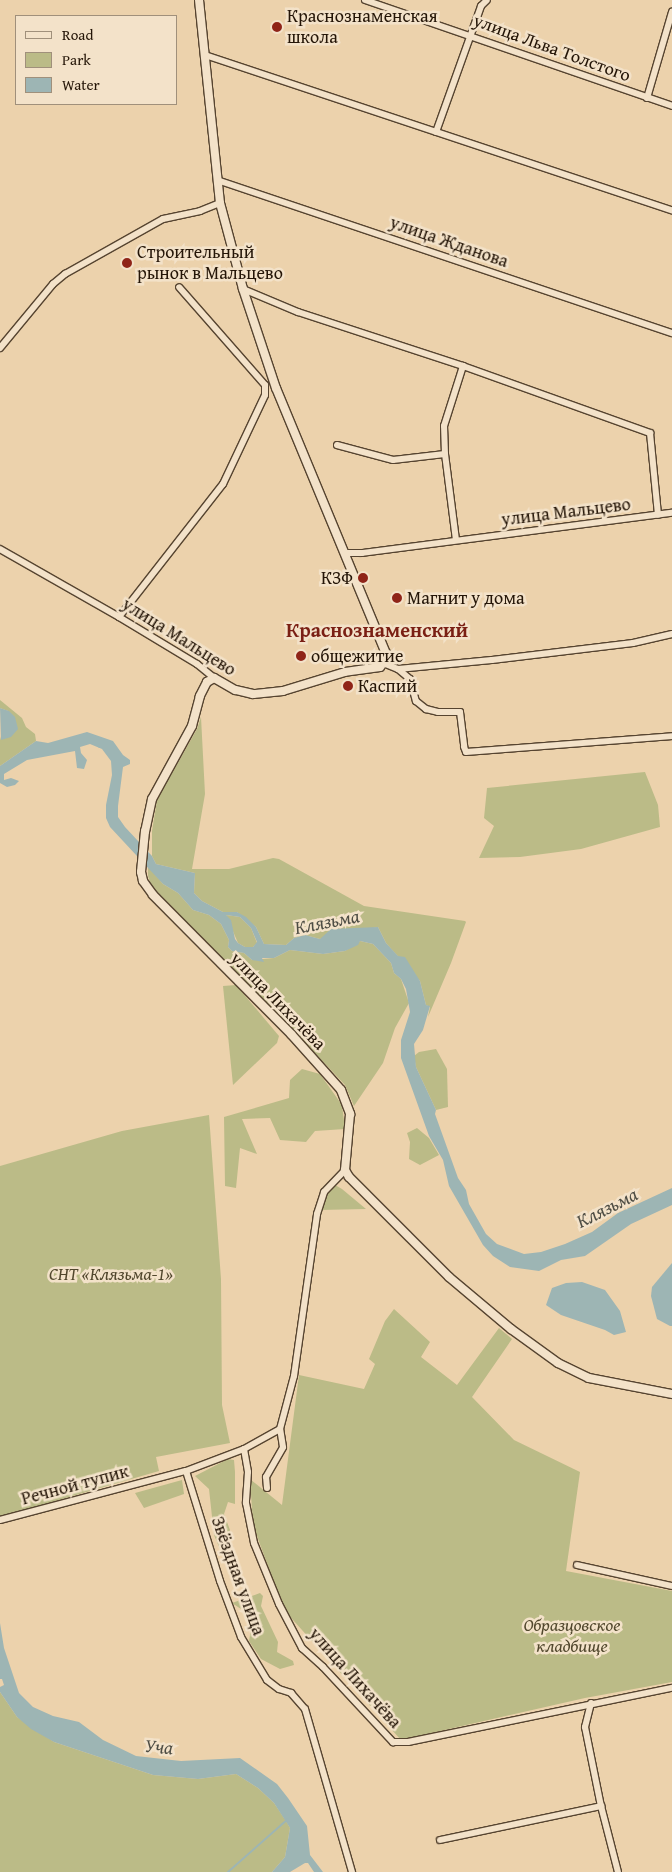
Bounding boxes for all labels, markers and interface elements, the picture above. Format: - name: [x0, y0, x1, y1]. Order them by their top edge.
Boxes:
- place label: Краснознаменская школа: [287, 6, 438, 48]
- street label: улица Льва Толстого: [470, 10, 634, 86]
- legend: [15, 15, 178, 105]
- marker: Краснознаменская школа: [271, 21, 283, 33]
- text: Road: [62, 24, 93, 45]
- text: Park: [62, 49, 91, 70]
- text: Water: [62, 74, 100, 95]
- street label: улица Жданова: [387, 212, 511, 272]
- place label: Строительный рынок в Мальцево: [137, 242, 283, 284]
- marker: Строительный рынок в Мальцево: [121, 257, 133, 269]
- street label: улица Мальцево: [500, 493, 632, 531]
- place label: КЗФ: [321, 567, 353, 589]
- marker: КЗФ: [357, 572, 369, 584]
- place label: Магнит у дома: [407, 587, 525, 609]
- marker: Магнит у дома: [391, 592, 403, 604]
- street label: улица Мальцево: [118, 593, 240, 681]
- district label: Краснознаменский: [286, 617, 468, 641]
- place label: общежитие: [311, 645, 403, 667]
- marker: общежитие: [295, 650, 307, 662]
- place label: Каспий: [358, 675, 417, 697]
- marker: Каспий: [342, 680, 354, 692]
- water label: Клязьма: [293, 905, 361, 939]
- street label: улица Лихачёва: [226, 948, 330, 1054]
- water label: Клязьма: [573, 1183, 641, 1233]
- park label: СНТ «Клязьма-1»: [49, 1263, 173, 1285]
- street label: Речной тупик: [19, 1460, 131, 1510]
- street label: Звёздная улица: [207, 1514, 269, 1638]
- park label: Образцовское кладбище: [524, 1615, 620, 1658]
- street label: улица Лихачёва: [304, 1623, 406, 1733]
- water label: Уча: [144, 1734, 174, 1760]

